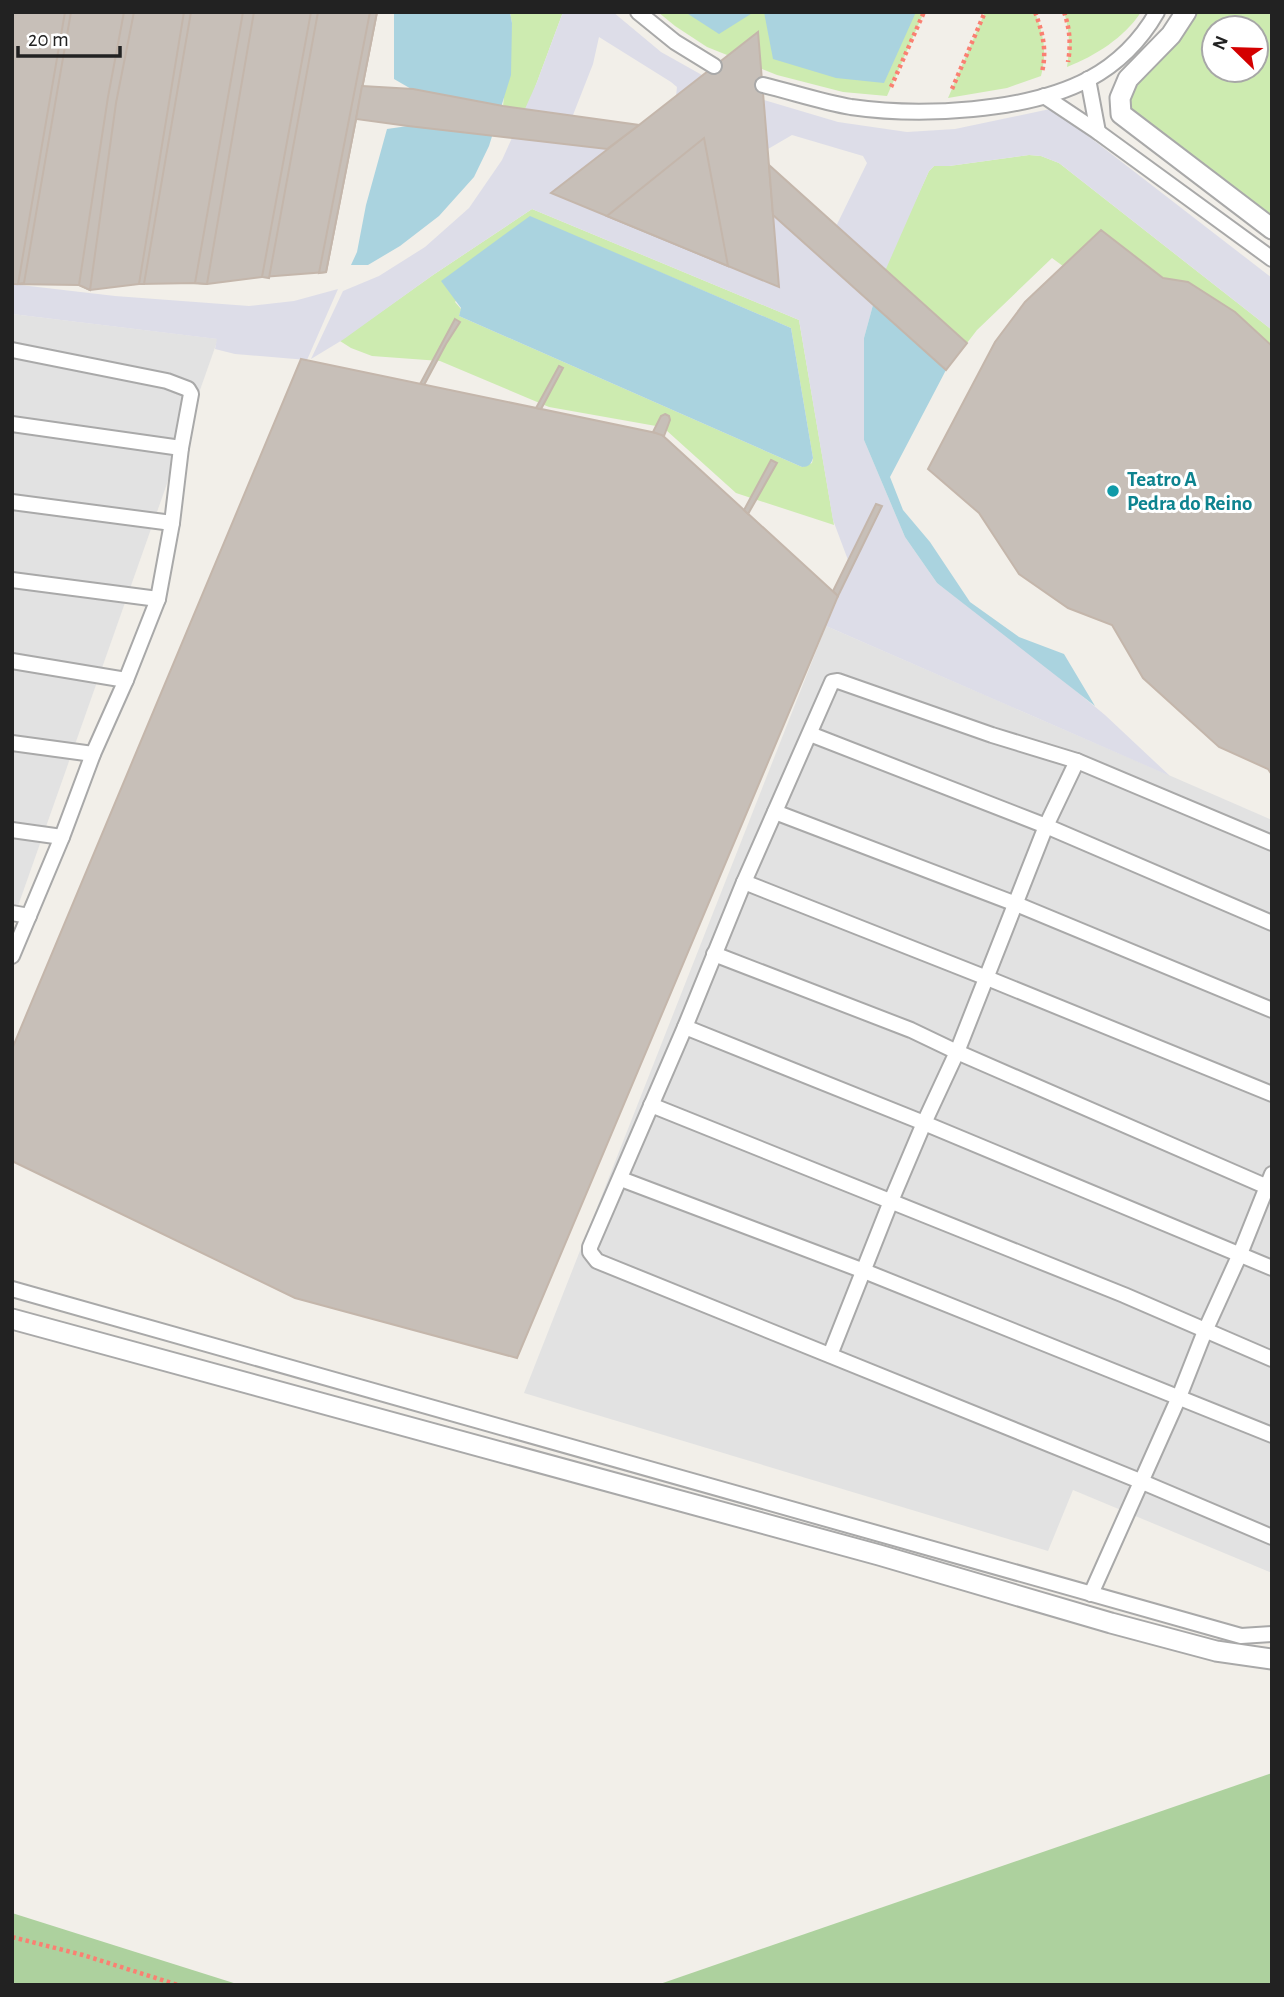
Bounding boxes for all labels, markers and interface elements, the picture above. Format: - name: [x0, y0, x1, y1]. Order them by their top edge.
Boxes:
- scale bar: [18, 14, 119, 58]
- north arrow: [1200, 14, 1270, 84]
- text: 20 m: [28, 29, 69, 50]
- text: N: [1209, 33, 1232, 53]
- place label: Teatro A Pedra do Reino: [1127, 469, 1252, 514]
- marker: Teatro A Pedra do Reino: [1105, 483, 1121, 499]

